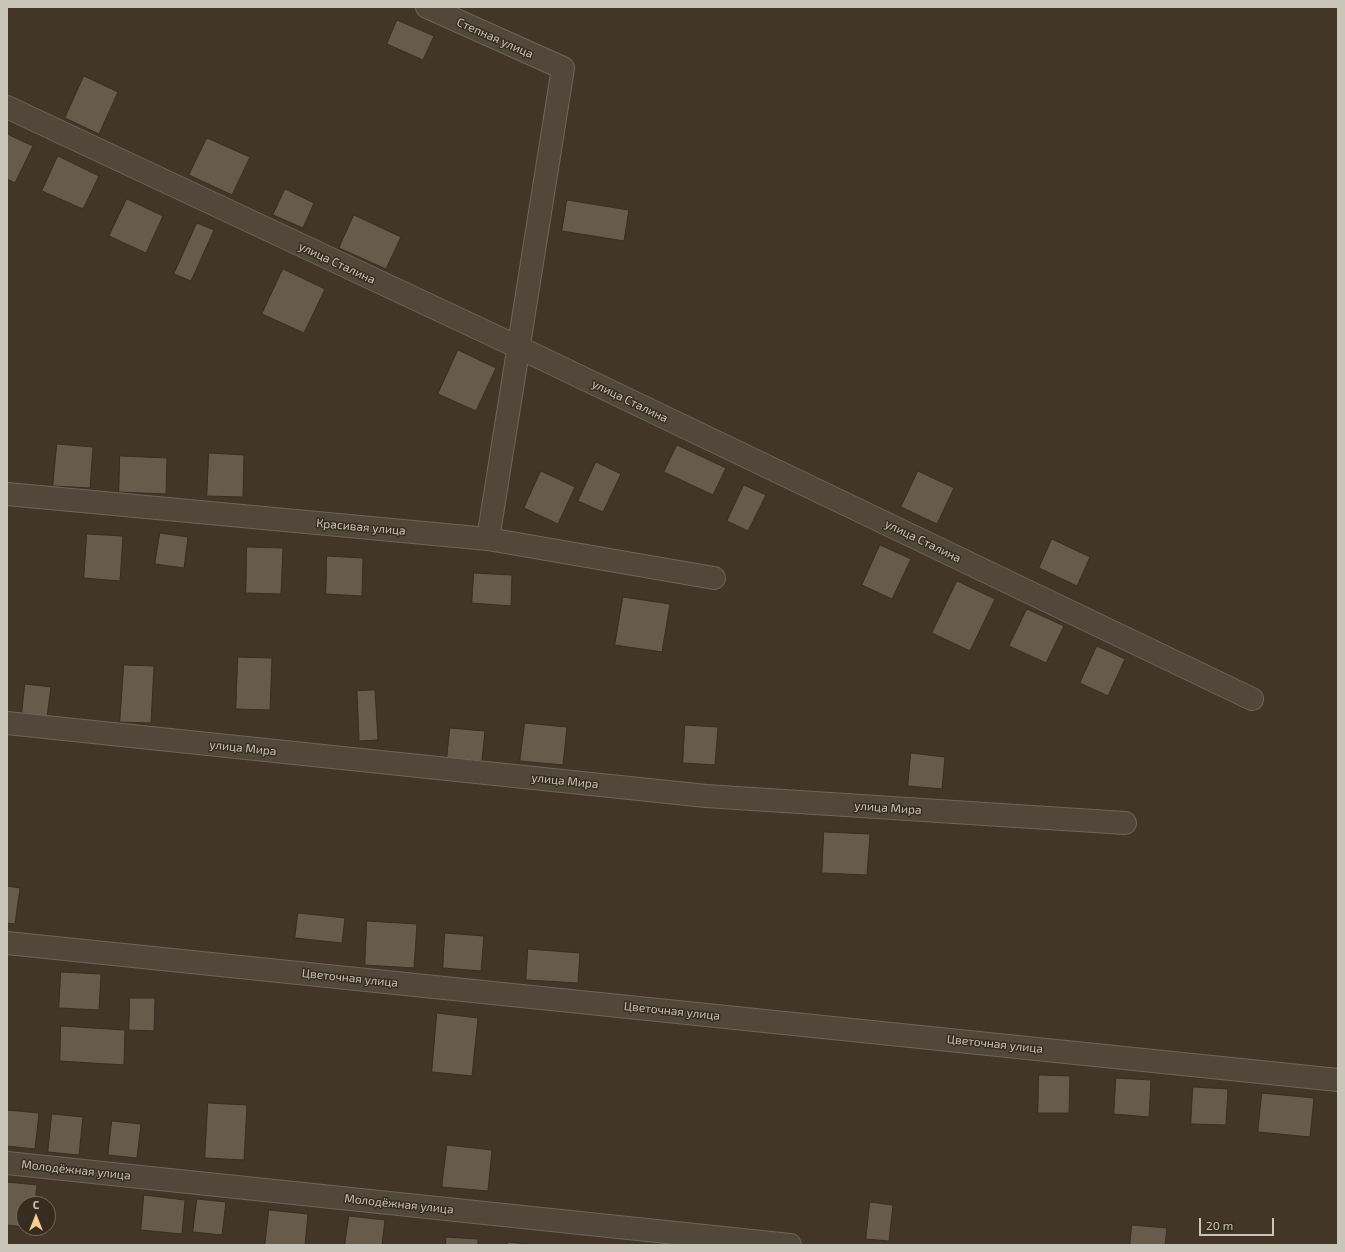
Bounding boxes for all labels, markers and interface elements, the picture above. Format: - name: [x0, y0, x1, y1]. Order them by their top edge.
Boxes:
- street label: Степная улица: [454, 15, 536, 61]
- street label: улица Сталина: [296, 239, 378, 287]
- street label: улица Сталина: [590, 376, 670, 426]
- street label: Красивая улица: [316, 516, 406, 538]
- street label: улица Сталина: [883, 516, 963, 566]
- street label: улица Мира: [209, 737, 277, 759]
- street label: улица Мира: [531, 770, 599, 792]
- street label: улица Мира: [854, 798, 922, 818]
- street label: Цветочная улица: [301, 966, 399, 990]
- street label: Цветочная улица: [623, 999, 721, 1023]
- street label: Цветочная улица: [946, 1032, 1044, 1056]
- street label: Молодёжная улица: [21, 1157, 131, 1183]
- street label: Молодёжная улица: [344, 1191, 454, 1217]
- north arrow: [16, 1196, 56, 1236]
- text: С: [33, 1198, 39, 1211]
- scale bar: [1201, 1210, 1276, 1236]
- text: 20 m: [1206, 1218, 1233, 1232]

